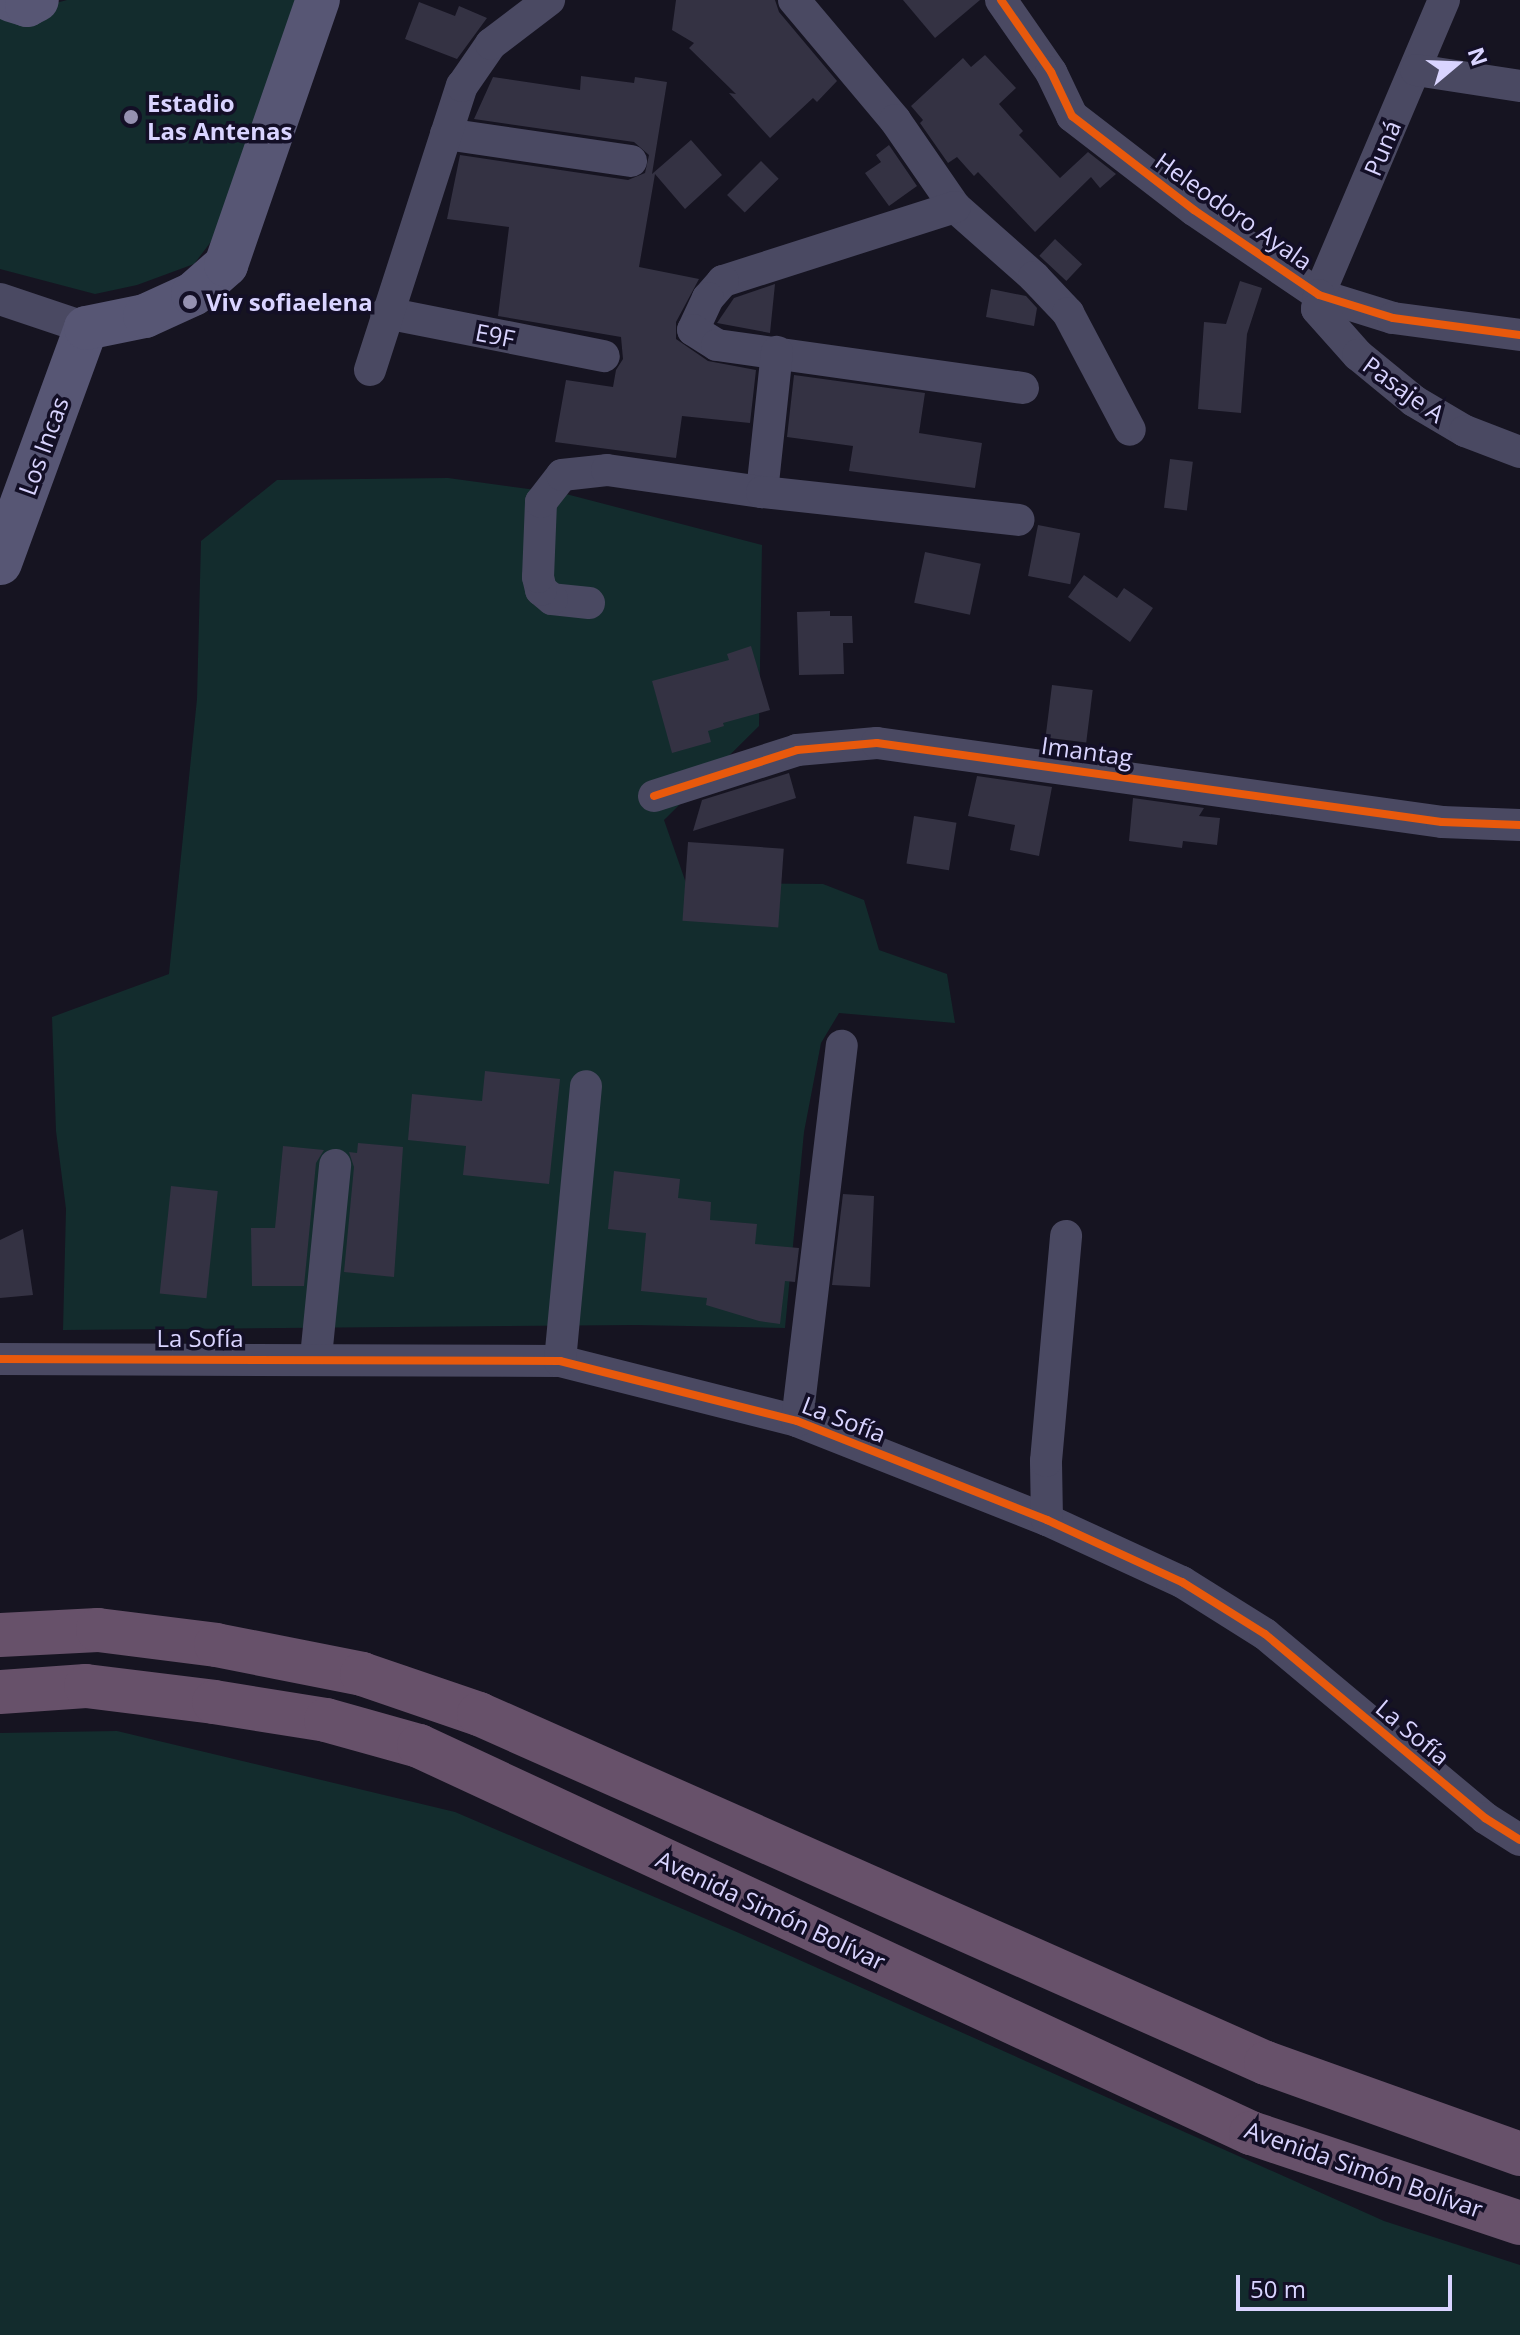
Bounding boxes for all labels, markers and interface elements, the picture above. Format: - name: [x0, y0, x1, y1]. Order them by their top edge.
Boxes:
- north arrow: [1416, 24, 1496, 104]
- text: N: [1462, 43, 1496, 70]
- place label: Estadio Las Antenas: [147, 89, 292, 145]
- marker: Estadio Las Antenas: [122, 108, 140, 126]
- street label: Puná: [1358, 116, 1406, 180]
- street label: Heleodoro Ayala: [1150, 146, 1318, 276]
- place label: Viv sofiaelena: [206, 288, 373, 316]
- marker: Viv sofiaelena: [181, 293, 199, 311]
- street label: E9F: [473, 317, 517, 353]
- street label: Pasaje A: [1358, 350, 1450, 428]
- street label: Los Incas: [12, 393, 74, 499]
- street label: Imantag: [1039, 730, 1135, 772]
- street label: La Sofía: [156, 1324, 244, 1352]
- street label: La Sofía: [798, 1390, 890, 1448]
- street label: La Sofía: [1370, 1693, 1456, 1771]
- street label: Avenida Simón Bolívar: [652, 1844, 890, 1976]
- street label: Avenida Simón Bolívar: [1241, 2115, 1487, 2223]
- scale bar: [1240, 2259, 1456, 2309]
- text: 50 m: [1250, 2272, 1306, 2305]

